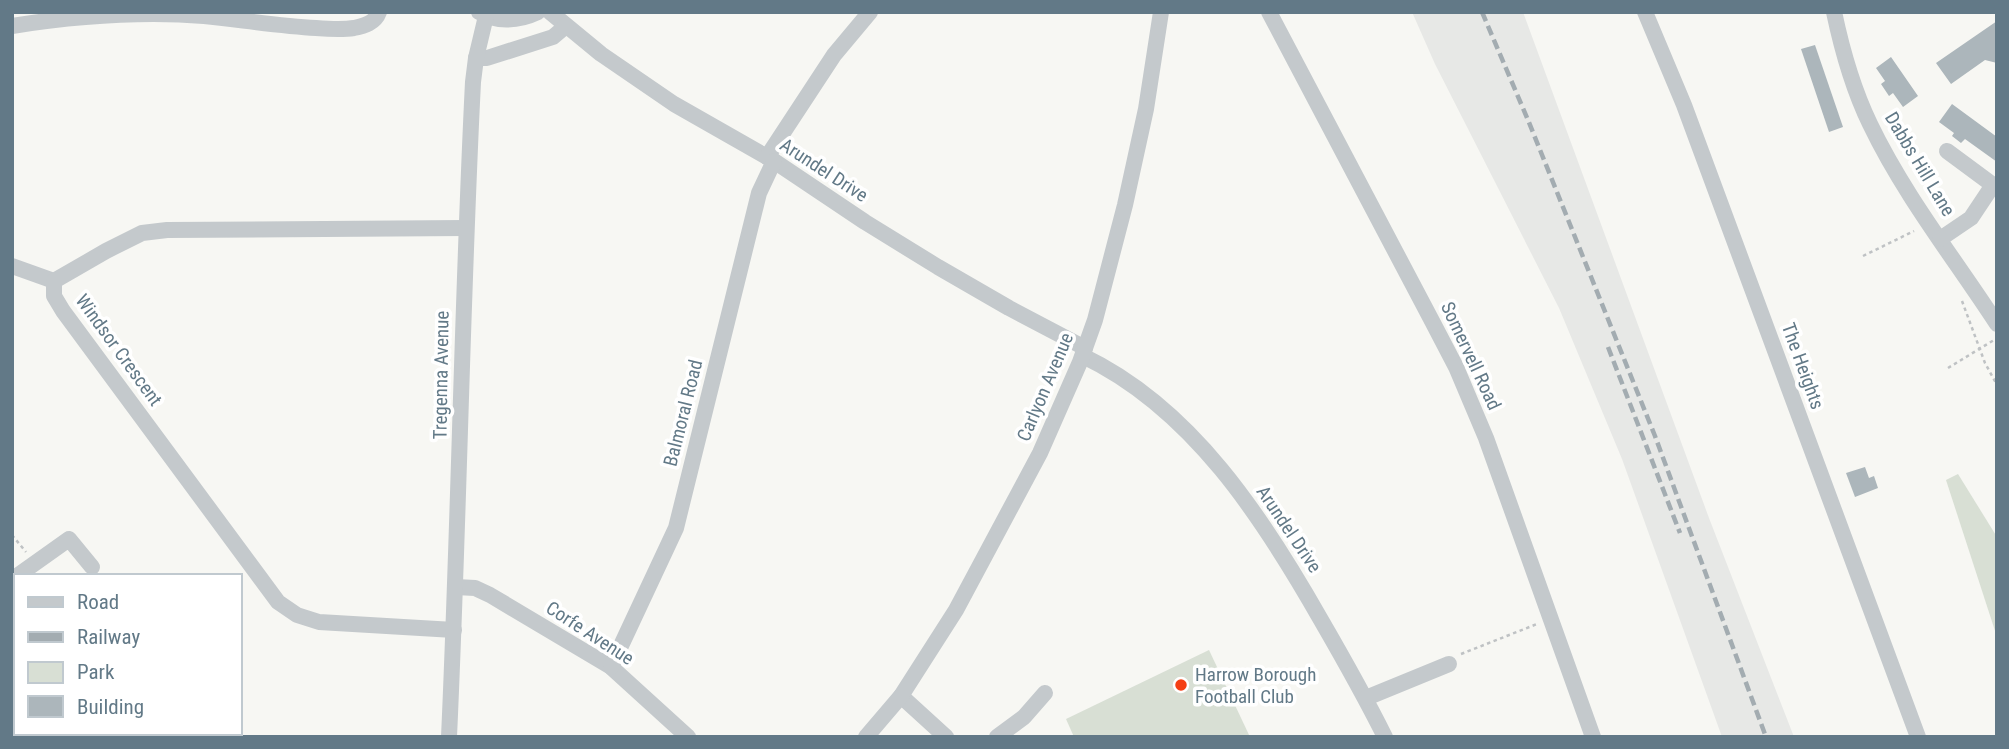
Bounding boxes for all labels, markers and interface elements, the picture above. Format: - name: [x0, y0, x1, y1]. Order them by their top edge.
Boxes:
- street label: Dabbs Hill Lane: [1880, 108, 1960, 220]
- street label: Arundel Drive: [776, 133, 872, 207]
- street label: Windsor Crescent: [71, 290, 167, 410]
- street label: Somervell Road: [1436, 298, 1506, 414]
- street label: Tregenna Avenue: [428, 310, 454, 439]
- street label: The Heights: [1777, 320, 1829, 412]
- street label: Carlyon Avenue: [1012, 329, 1078, 445]
- street label: Balmoral Road: [659, 357, 707, 469]
- street label: Arundel Drive: [1251, 481, 1327, 577]
- legend: [14, 574, 242, 735]
- text: Road: [77, 590, 119, 614]
- street label: Corfe Avenue: [542, 596, 638, 670]
- text: Railway: [77, 625, 140, 649]
- text: Park: [77, 660, 115, 684]
- place label: Harrow Borough Football Club: [1195, 663, 1316, 708]
- marker: Harrow Borough Football Club: [1173, 677, 1189, 693]
- text: Building: [77, 695, 144, 719]

